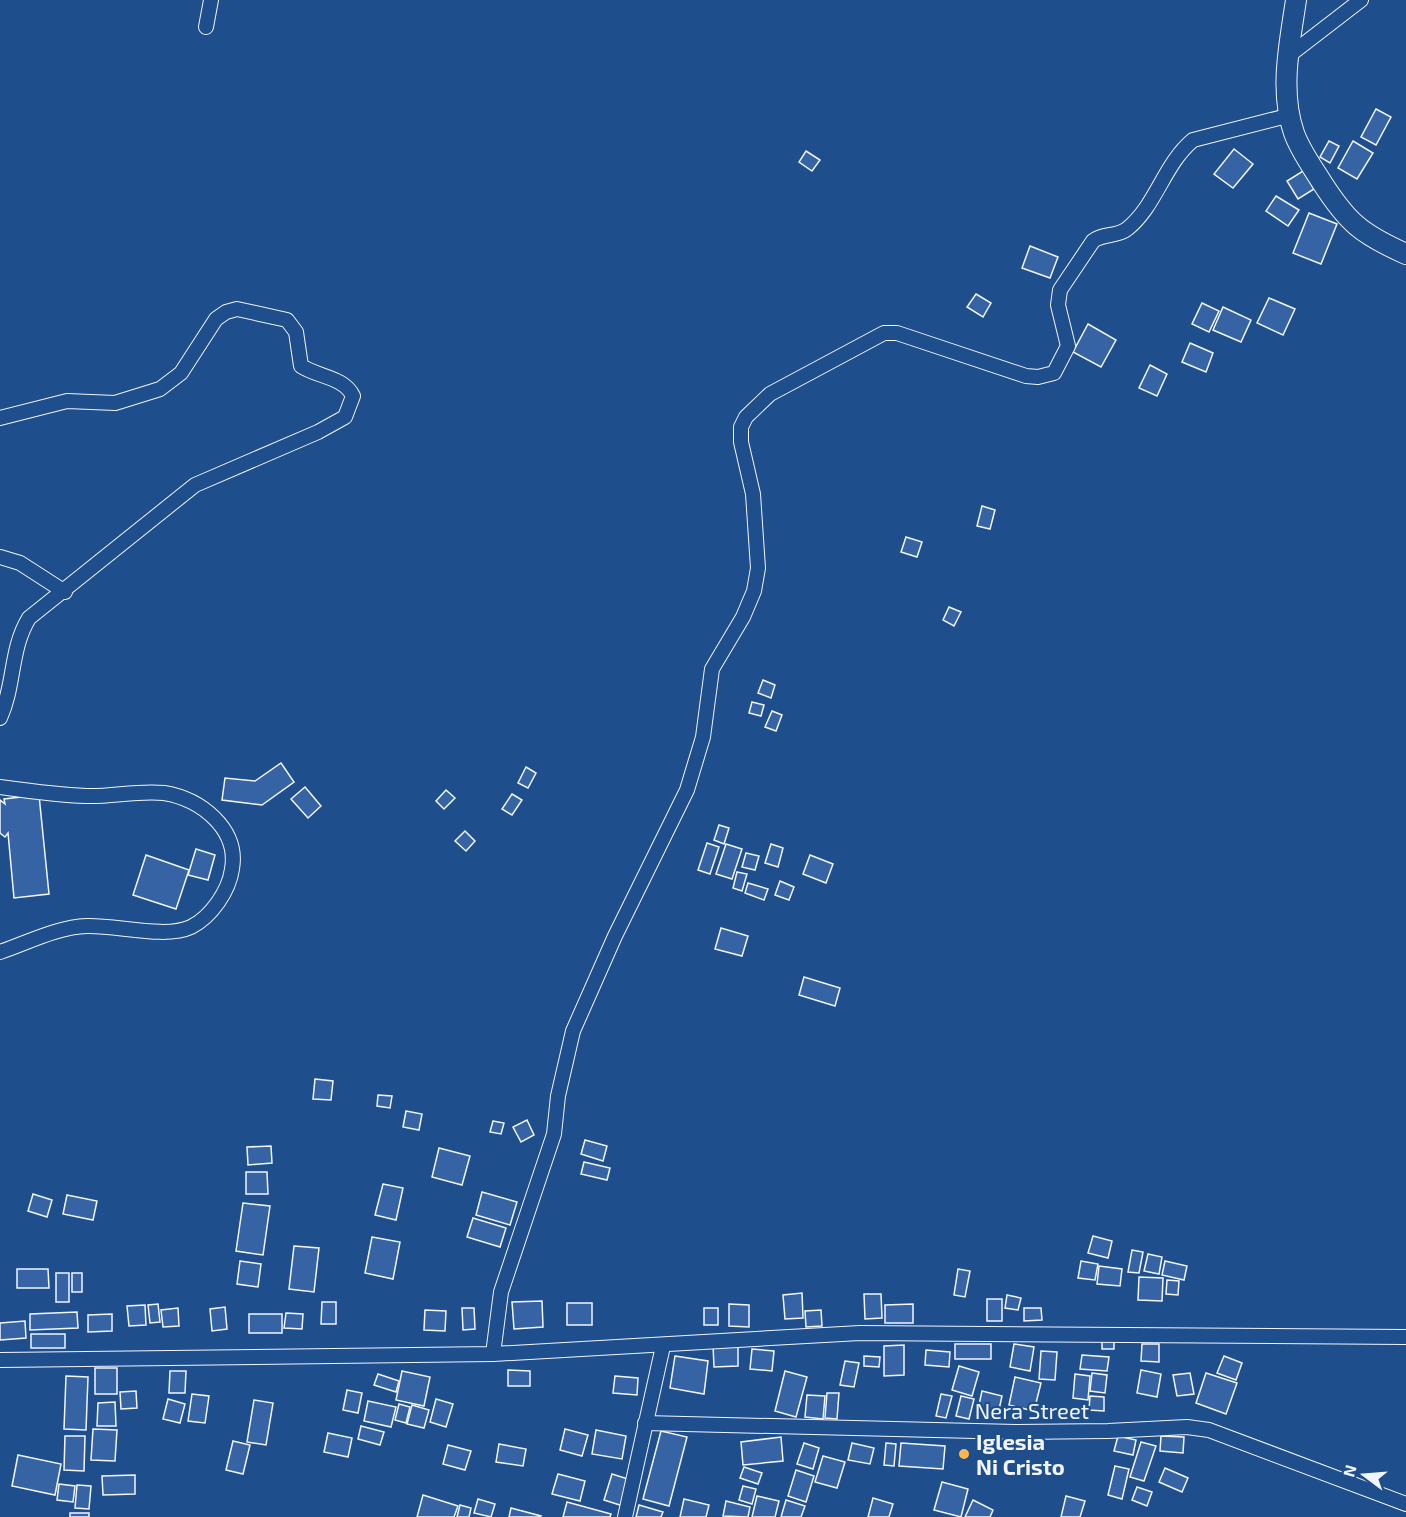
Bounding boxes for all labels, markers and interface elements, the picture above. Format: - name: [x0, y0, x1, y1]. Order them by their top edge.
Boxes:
- street label: Nera Street: [975, 1397, 1089, 1423]
- place label: Iglesia Ni Cristo: [976, 1428, 1065, 1479]
- north arrow: [1334, 1445, 1394, 1505]
- marker: Iglesia Ni Cristo: [957, 1447, 971, 1461]
- text: N: [1338, 1463, 1360, 1479]

